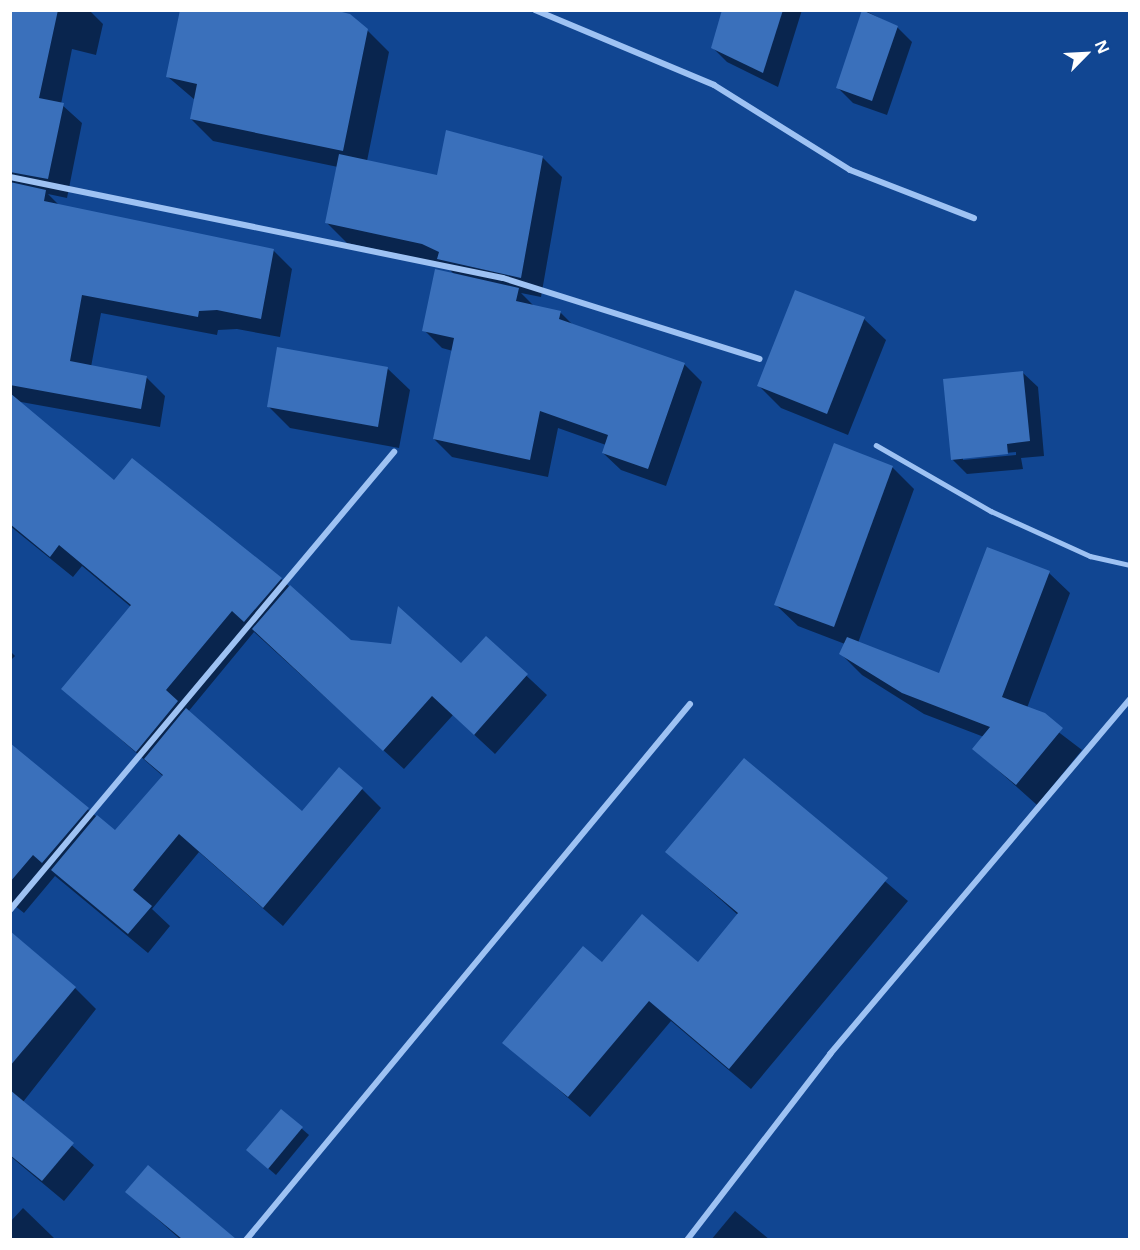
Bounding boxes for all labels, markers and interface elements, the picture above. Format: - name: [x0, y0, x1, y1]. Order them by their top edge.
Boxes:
- north arrow: [1056, 24, 1116, 84]
- text: N: [1090, 36, 1115, 57]

